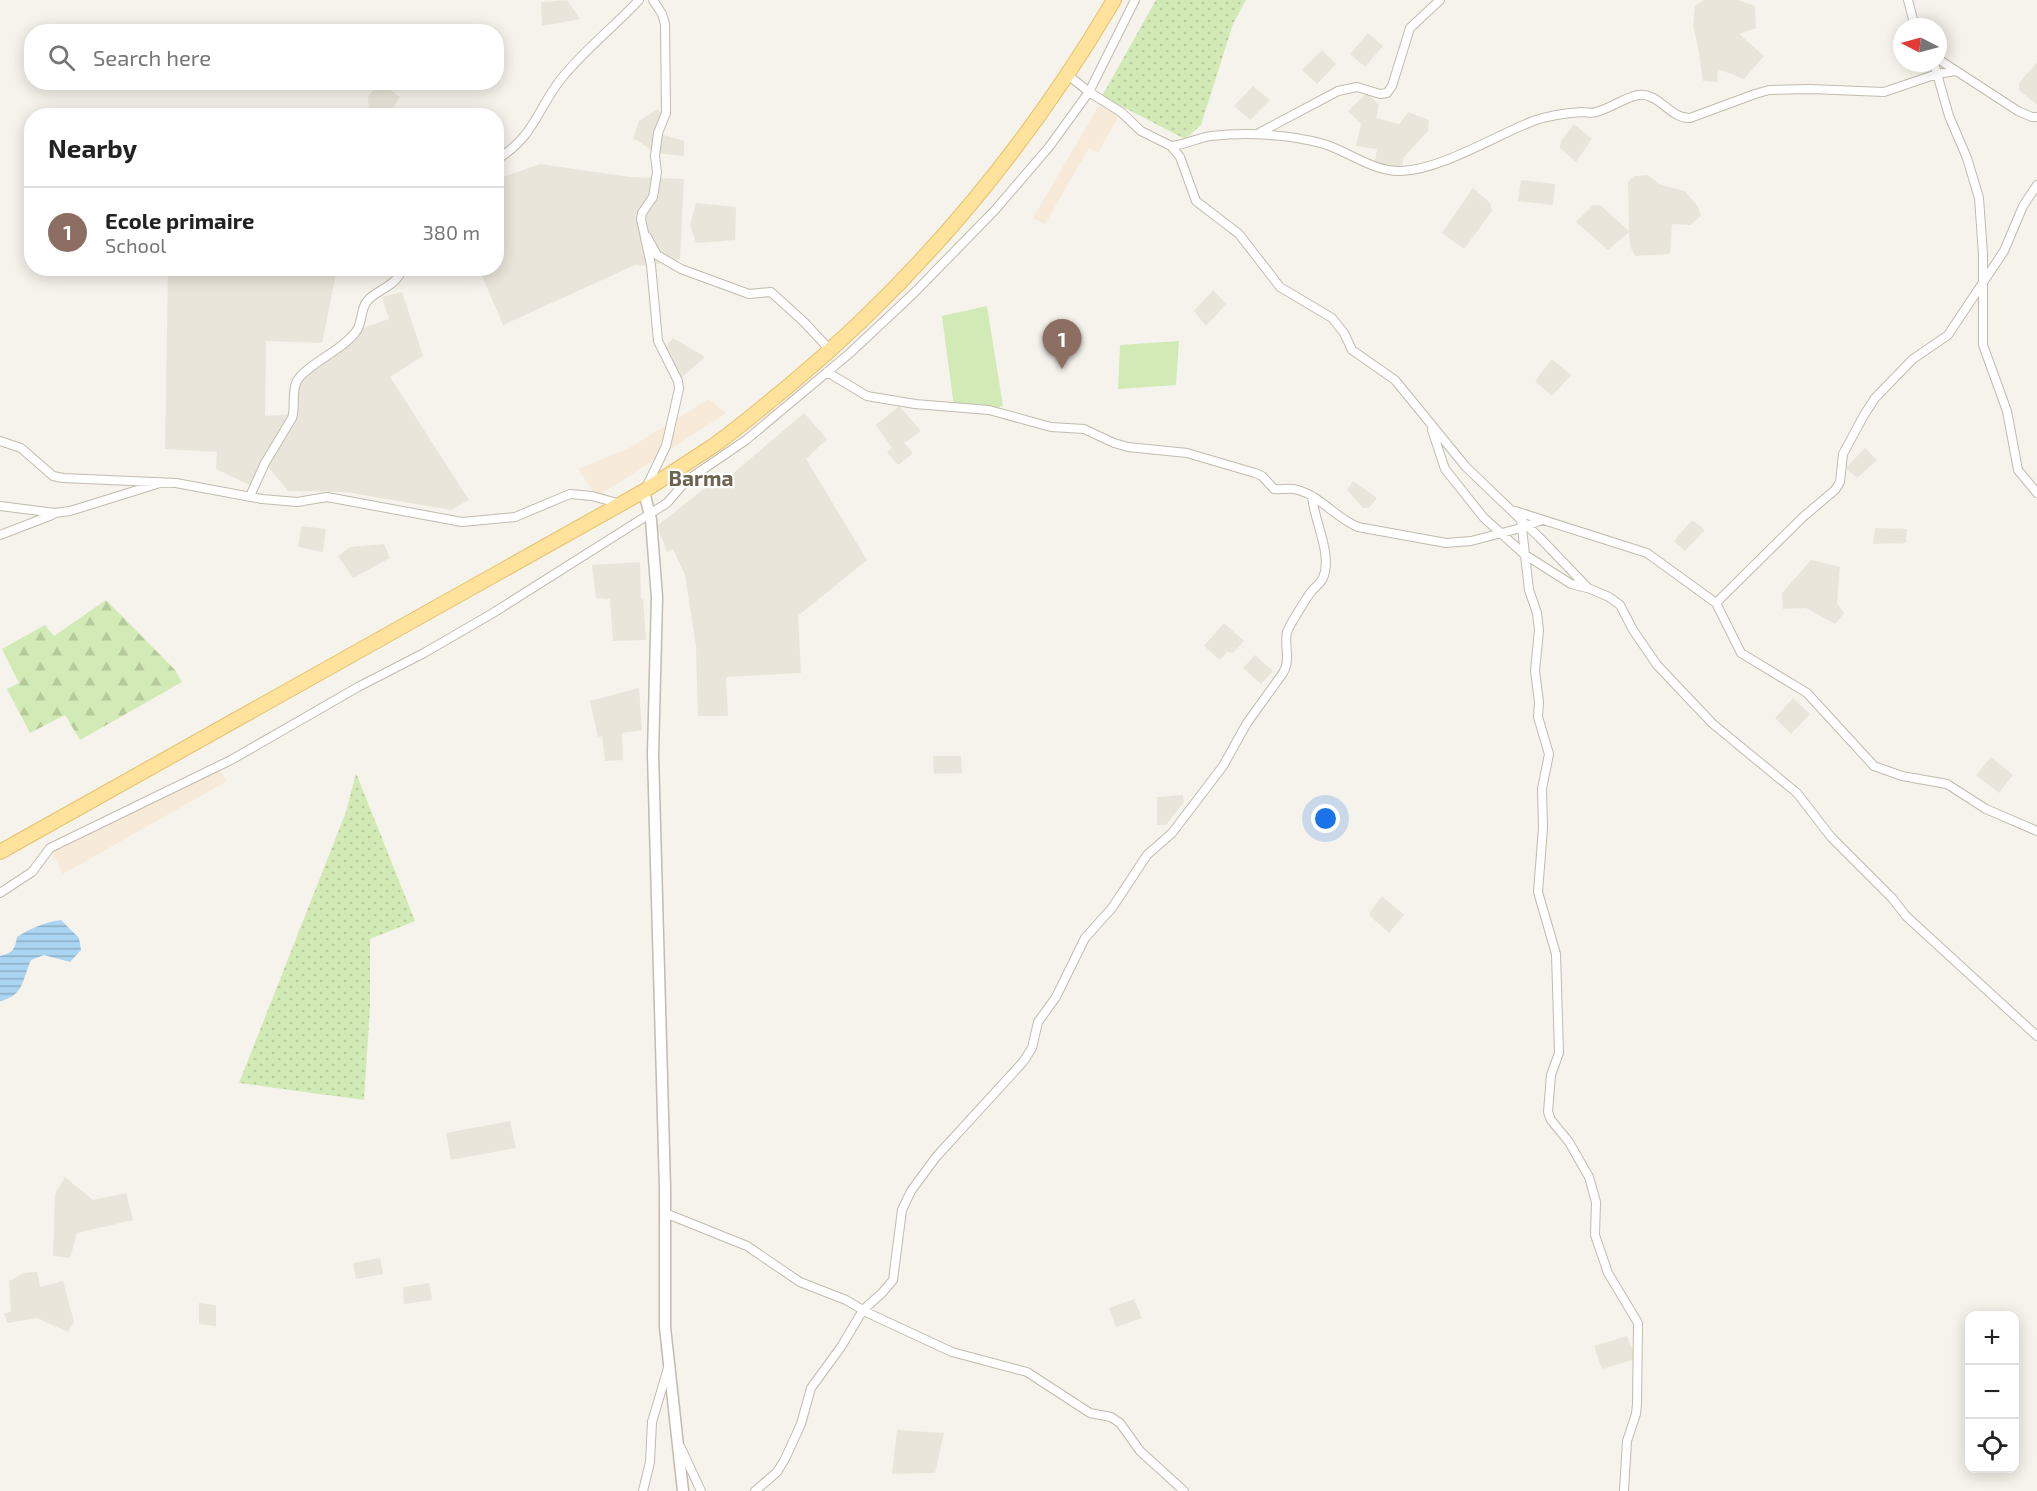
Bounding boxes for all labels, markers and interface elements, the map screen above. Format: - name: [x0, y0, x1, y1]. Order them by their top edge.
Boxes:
- north arrow: [1893, 18, 1947, 72]
- search box: [24, 24, 504, 90]
- icon: search: [45, 41, 78, 74]
- text: Search here: [93, 44, 211, 70]
- text: Nearby: [48, 132, 137, 163]
- text: Ecole primaire: [105, 207, 254, 233]
- text: 1: [63, 220, 72, 244]
- text: 380 m: [423, 220, 480, 244]
- text: School: [105, 233, 166, 257]
- pin: 1: [1042, 320, 1082, 369]
- district label: Barma: [669, 465, 733, 490]
- your location: [1311, 804, 1340, 833]
- map controls: [1965, 1311, 2019, 1473]
- button: +: [1965, 1311, 2019, 1365]
- button: −: [1965, 1365, 2019, 1419]
- button: locate: [1965, 1419, 2019, 1473]

